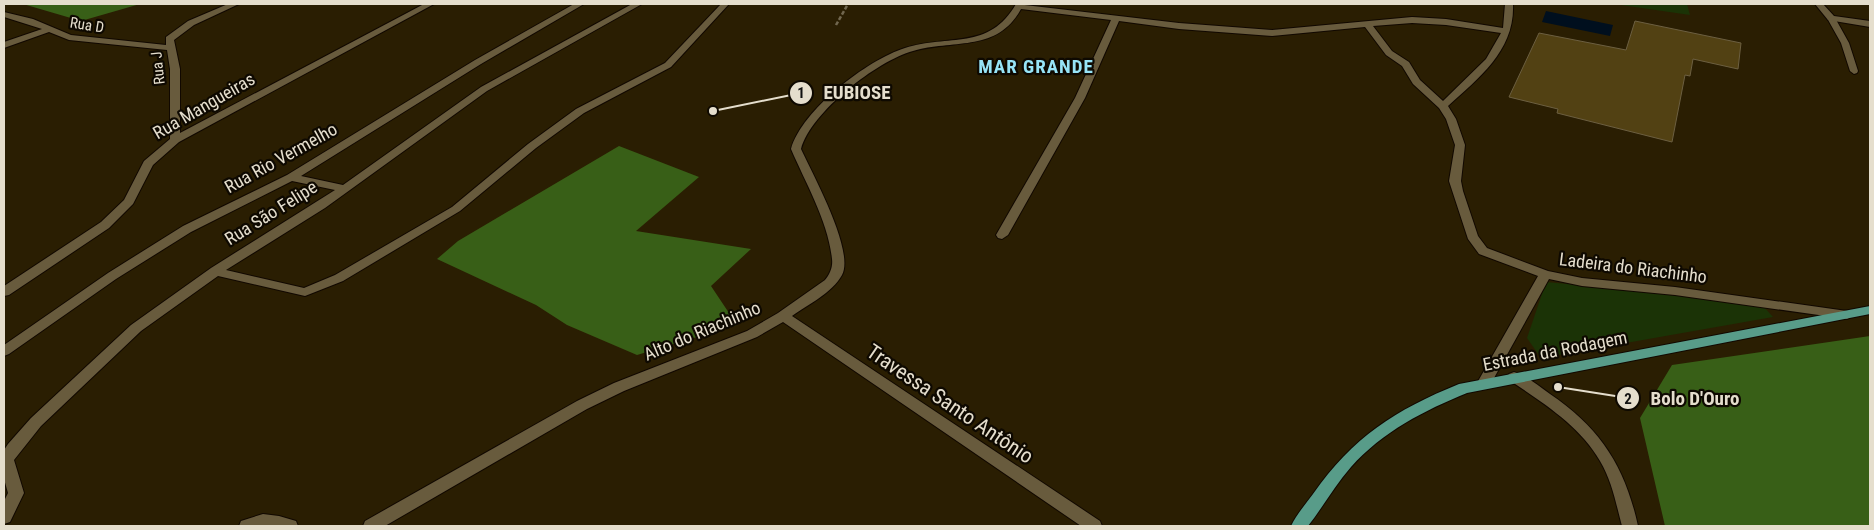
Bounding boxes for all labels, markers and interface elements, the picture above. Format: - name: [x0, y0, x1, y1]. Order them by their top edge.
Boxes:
- street label: Rua D: [69, 13, 105, 37]
- street label: Rua J: [147, 51, 169, 85]
- district label: MAR GRANDE: [978, 55, 1094, 78]
- street label: Rua Mangueiras: [149, 68, 258, 143]
- callout: EUBIOSE: [789, 76, 901, 110]
- text: EUBIOSE: [823, 81, 891, 104]
- text: 1: [797, 84, 805, 102]
- street label: Rua Rio Vermelho: [221, 118, 341, 197]
- street label: Rua São Felipe: [221, 176, 321, 249]
- street label: Ladeira do Riachinho: [1558, 248, 1708, 287]
- street label: Alto do Riachinho: [640, 296, 763, 365]
- street label: Estrada da Rodagem: [1481, 326, 1629, 375]
- street label: Travessa Santo Antônio: [862, 339, 1038, 469]
- callout: Bolo D'Ouro: [1615, 381, 1749, 415]
- text: Bolo D'Ouro: [1651, 387, 1739, 410]
- text: 2: [1624, 390, 1632, 408]

